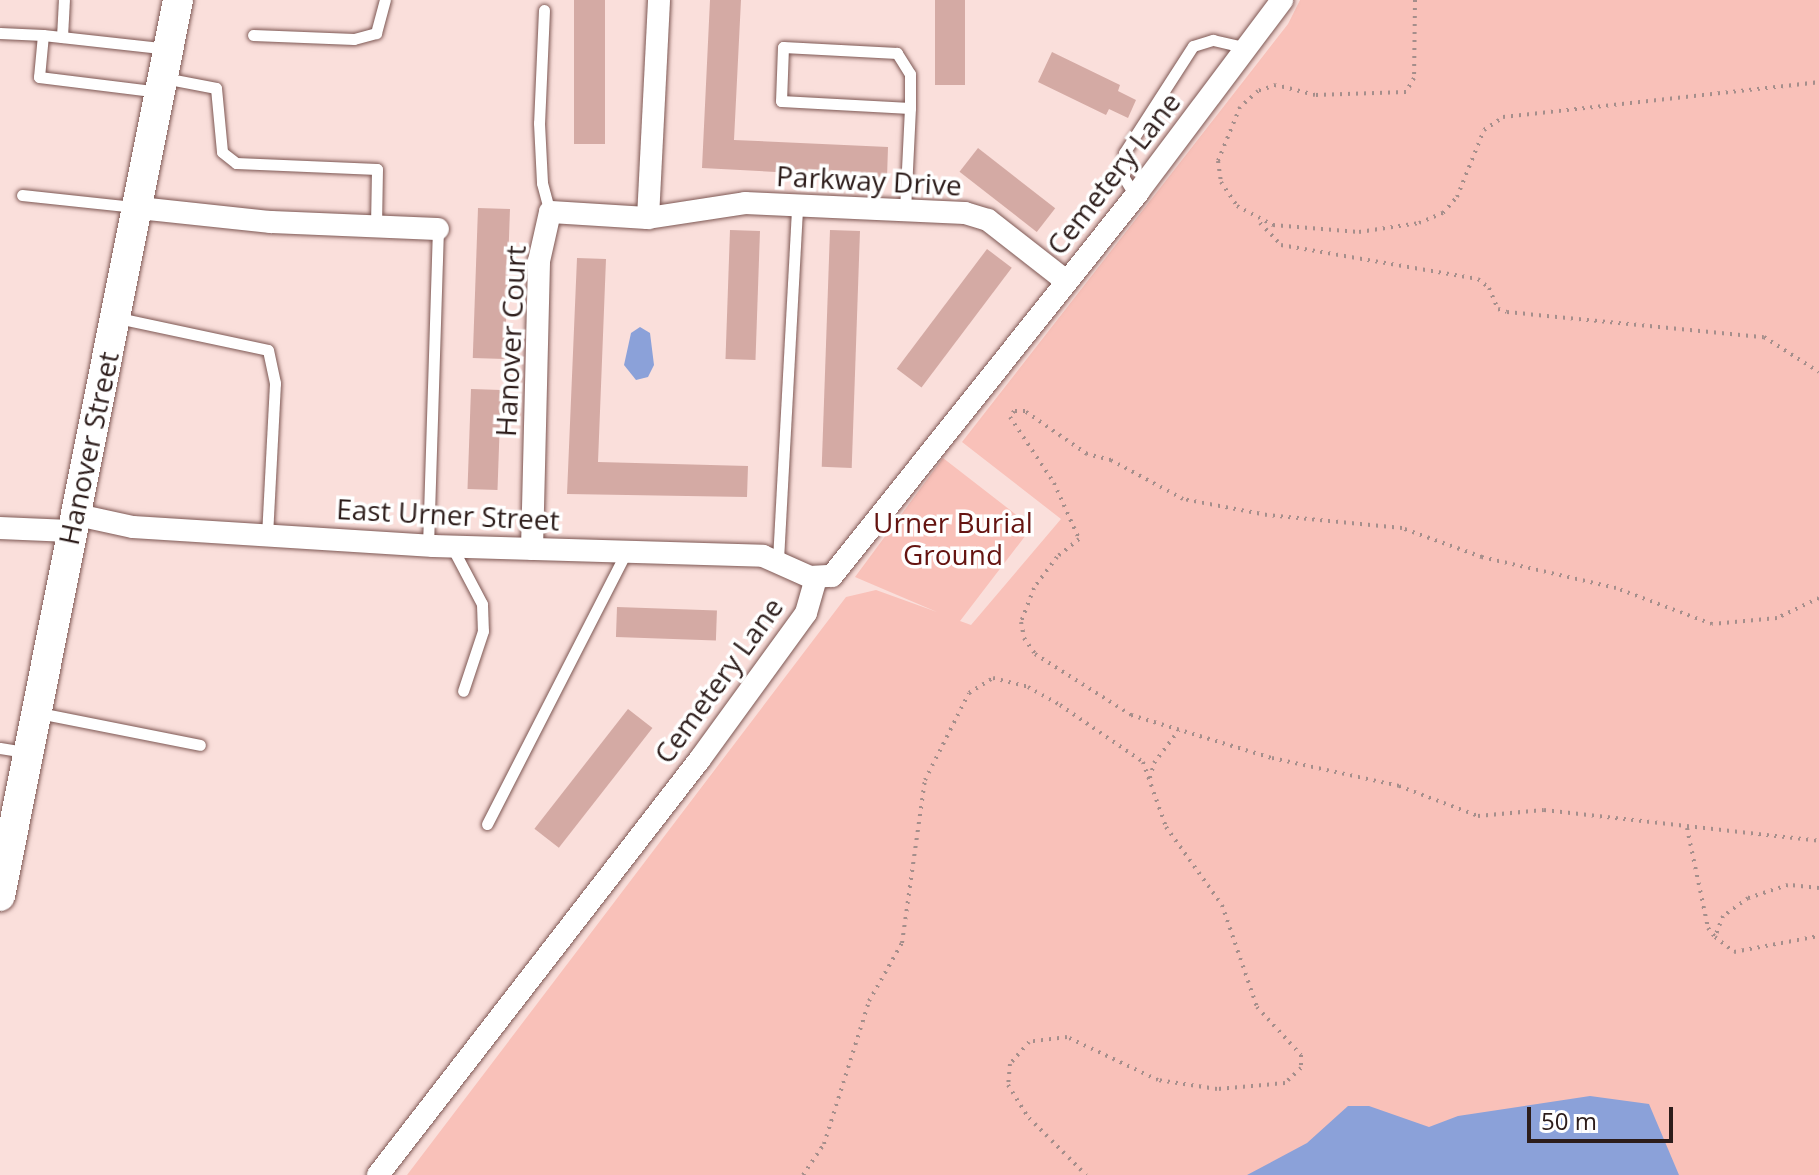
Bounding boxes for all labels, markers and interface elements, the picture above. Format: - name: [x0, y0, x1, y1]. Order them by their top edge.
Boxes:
- street label: Cemetery Lane: [1039, 85, 1187, 261]
- street label: Parkway Drive: [775, 158, 963, 202]
- street label: Hanover Court: [488, 244, 532, 438]
- street label: Hanover Street: [51, 348, 125, 548]
- street label: East Urner Street: [336, 491, 560, 537]
- park label: Urner Burial Ground: [873, 505, 1033, 571]
- street label: Cemetery Lane: [647, 591, 789, 769]
- scale bar: [1531, 1091, 1677, 1141]
- text: 50 m: [1541, 1104, 1597, 1137]

